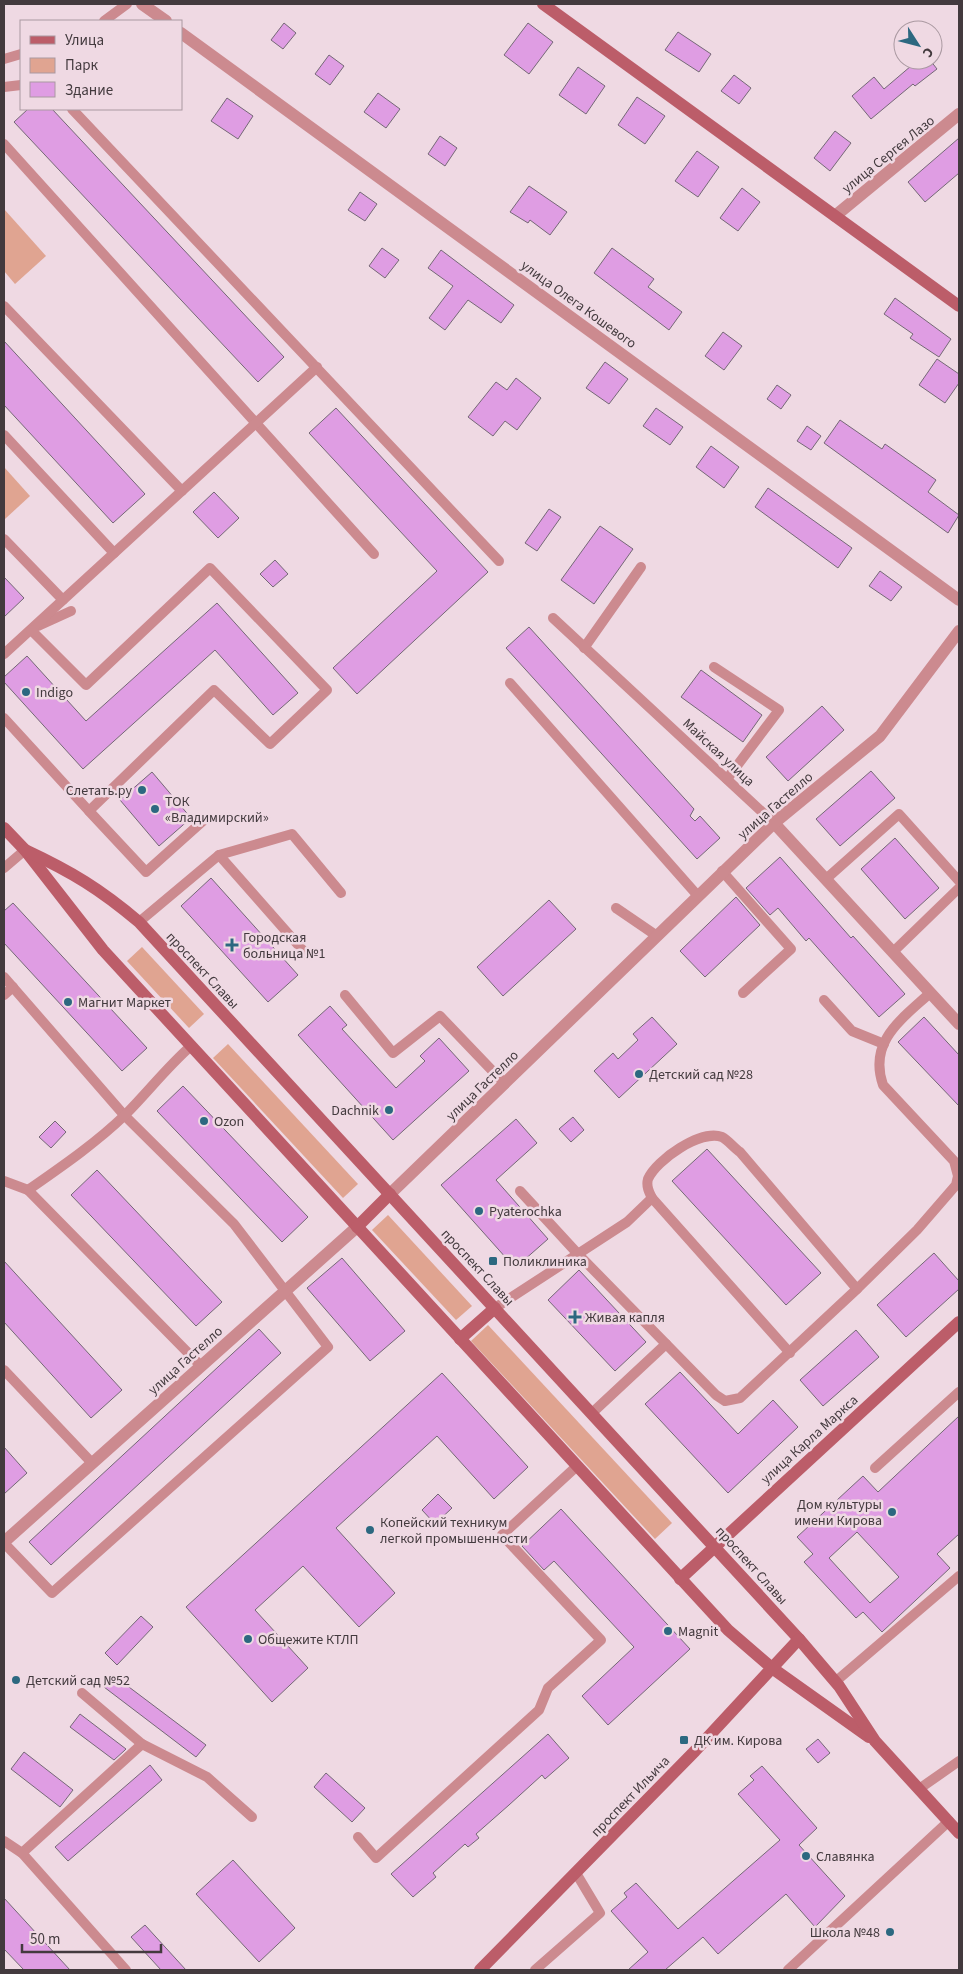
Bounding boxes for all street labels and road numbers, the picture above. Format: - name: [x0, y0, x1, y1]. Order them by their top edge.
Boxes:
- street label: улица Сергея Лазо: [838, 111, 939, 198]
- street label: улица Олега Кошевого: [516, 256, 640, 354]
- street label: Майская улица: [678, 714, 759, 791]
- street label: улица Гастелло: [734, 767, 818, 844]
- street label: проспект Славы: [161, 928, 243, 1014]
- street label: улица Гастелло: [442, 1046, 523, 1126]
- street label: проспект Славы: [436, 1225, 518, 1311]
- street label: улица Гастелло: [144, 1322, 227, 1400]
- street label: улица Карла Маркса: [757, 1391, 863, 1489]
- street label: проспект Славы: [711, 1522, 792, 1609]
- street label: проспект Ильича: [587, 1752, 675, 1842]

